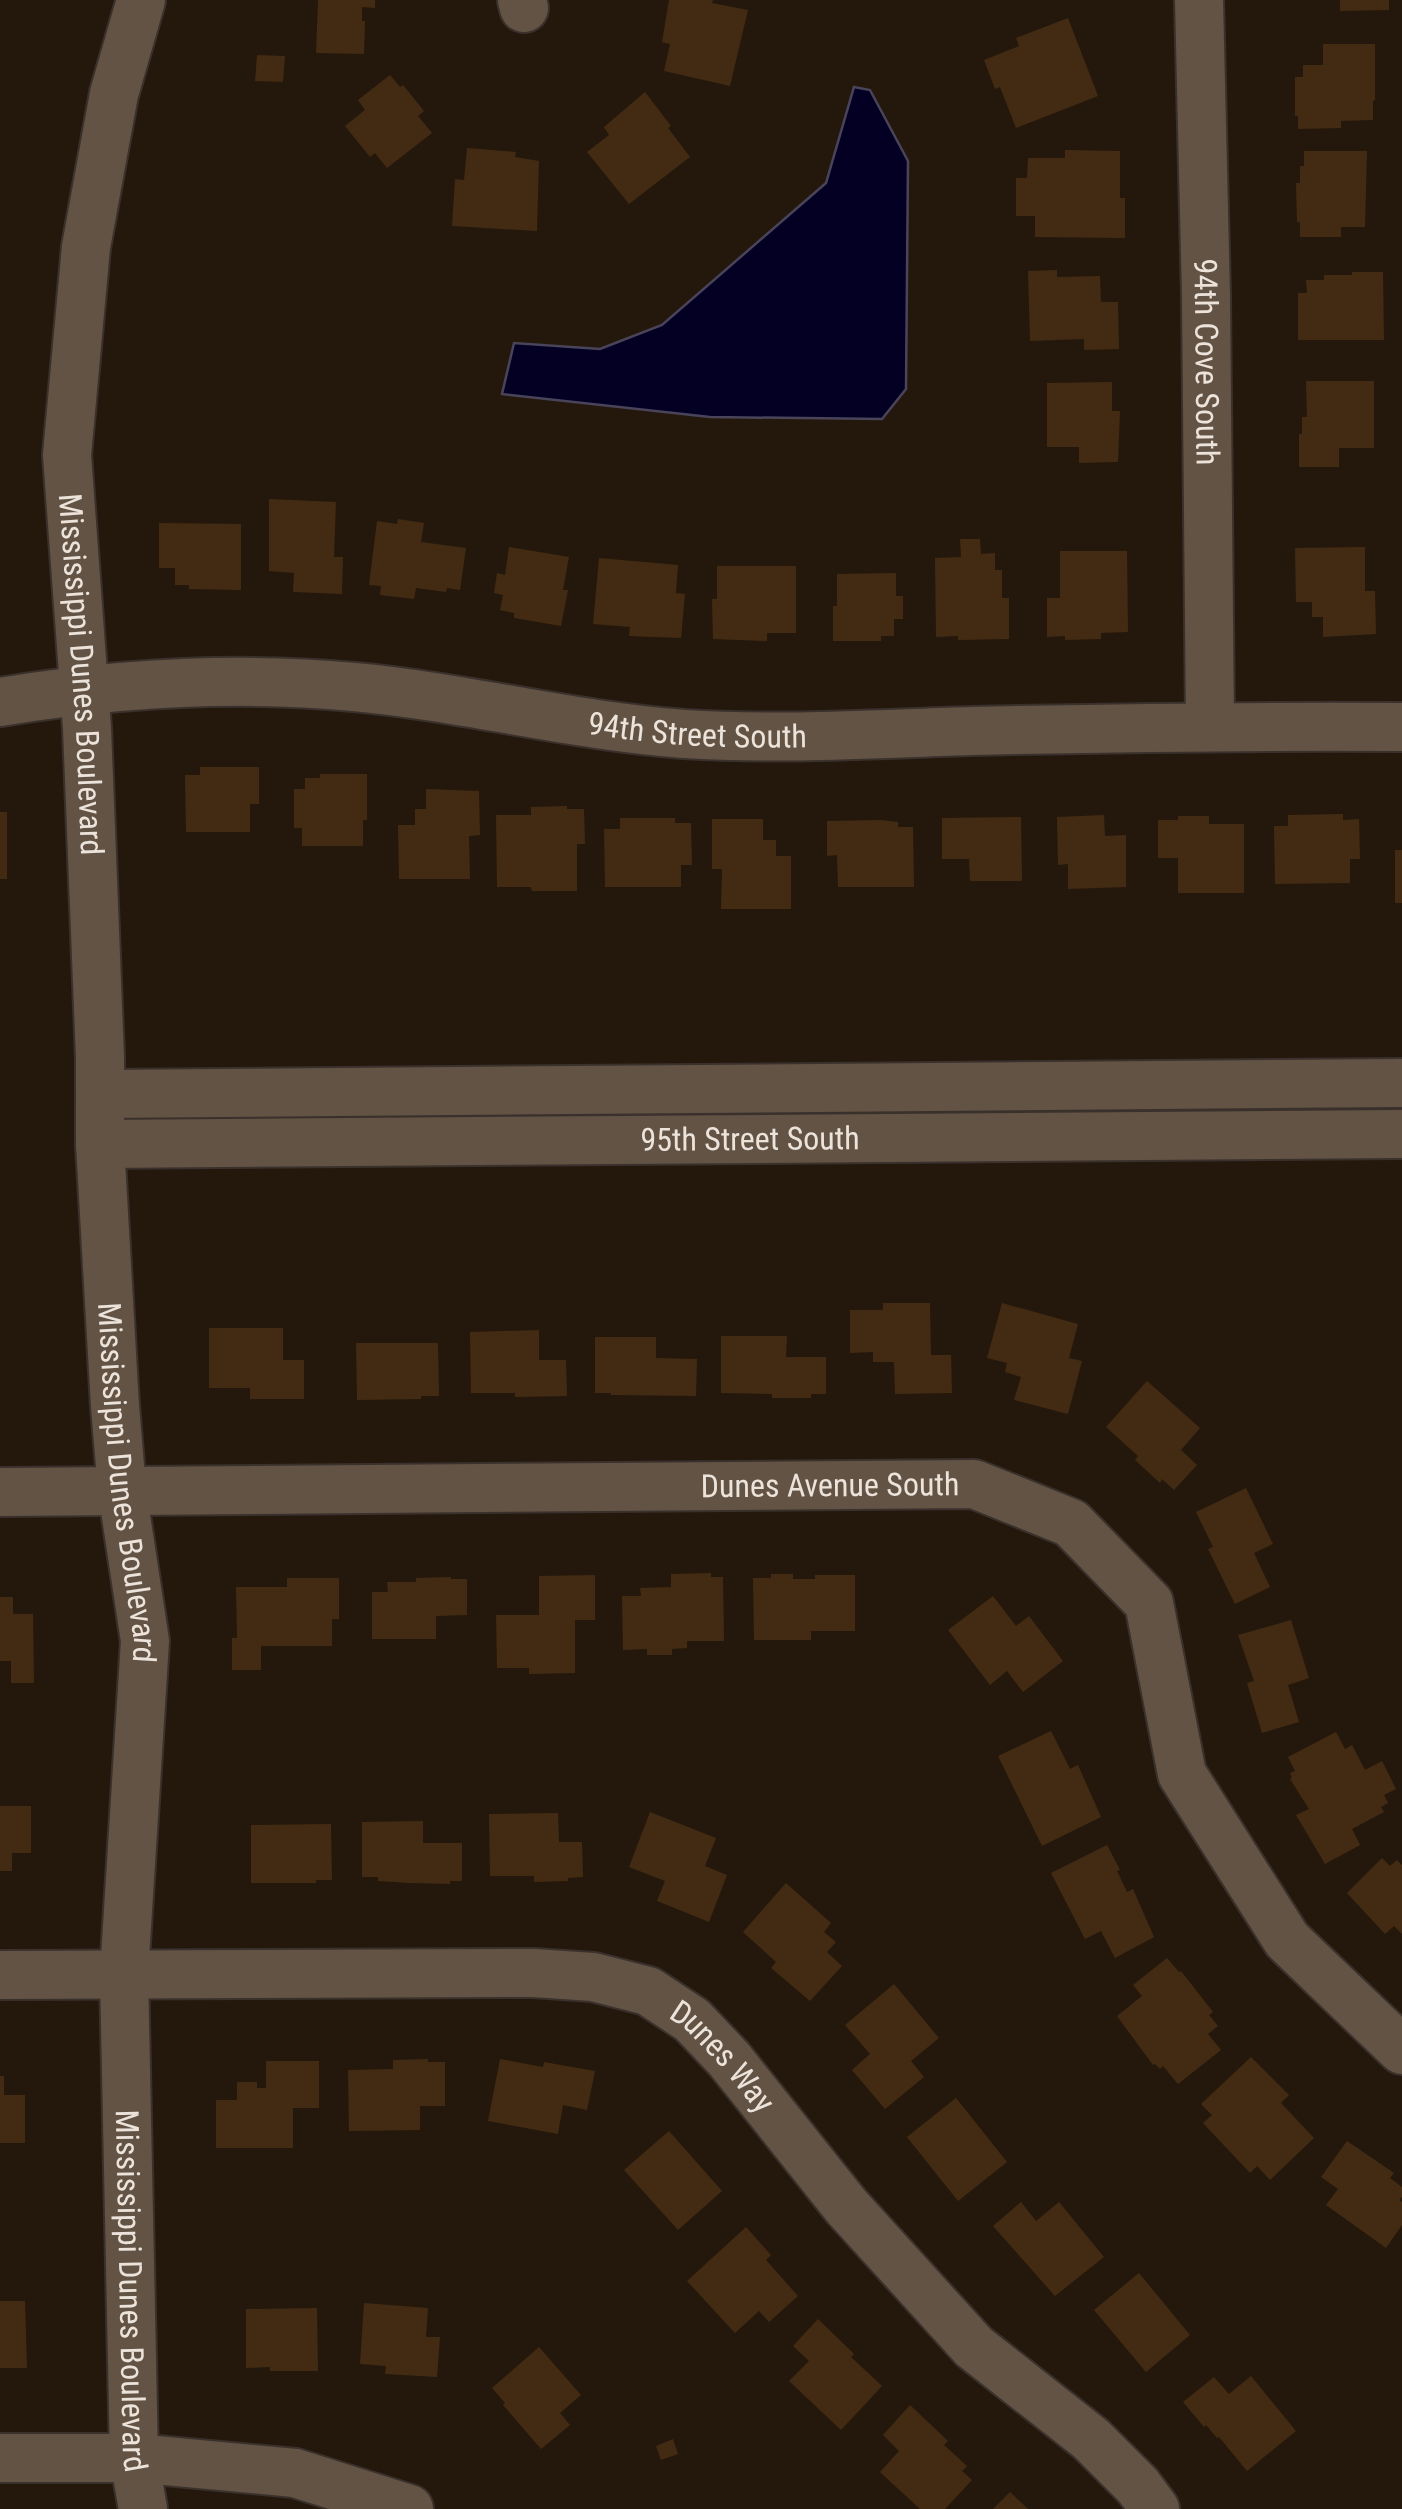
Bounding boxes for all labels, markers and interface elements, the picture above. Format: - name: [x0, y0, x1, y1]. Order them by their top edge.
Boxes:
- street label: 94th Cove South: [1186, 258, 1227, 465]
- street label: Mississippi Dunes Boulevard: [51, 492, 111, 856]
- street label: 94th Street South: [586, 704, 807, 756]
- street label: 95th Street South: [640, 1119, 860, 1159]
- street label: Mississippi Dunes Boulevard: [90, 1301, 164, 1664]
- street label: Dunes Avenue South: [700, 1465, 959, 1505]
- street label: Dunes Way: [663, 1992, 783, 2120]
- street label: Mississippi Dunes Boulevard: [108, 2109, 155, 2475]

